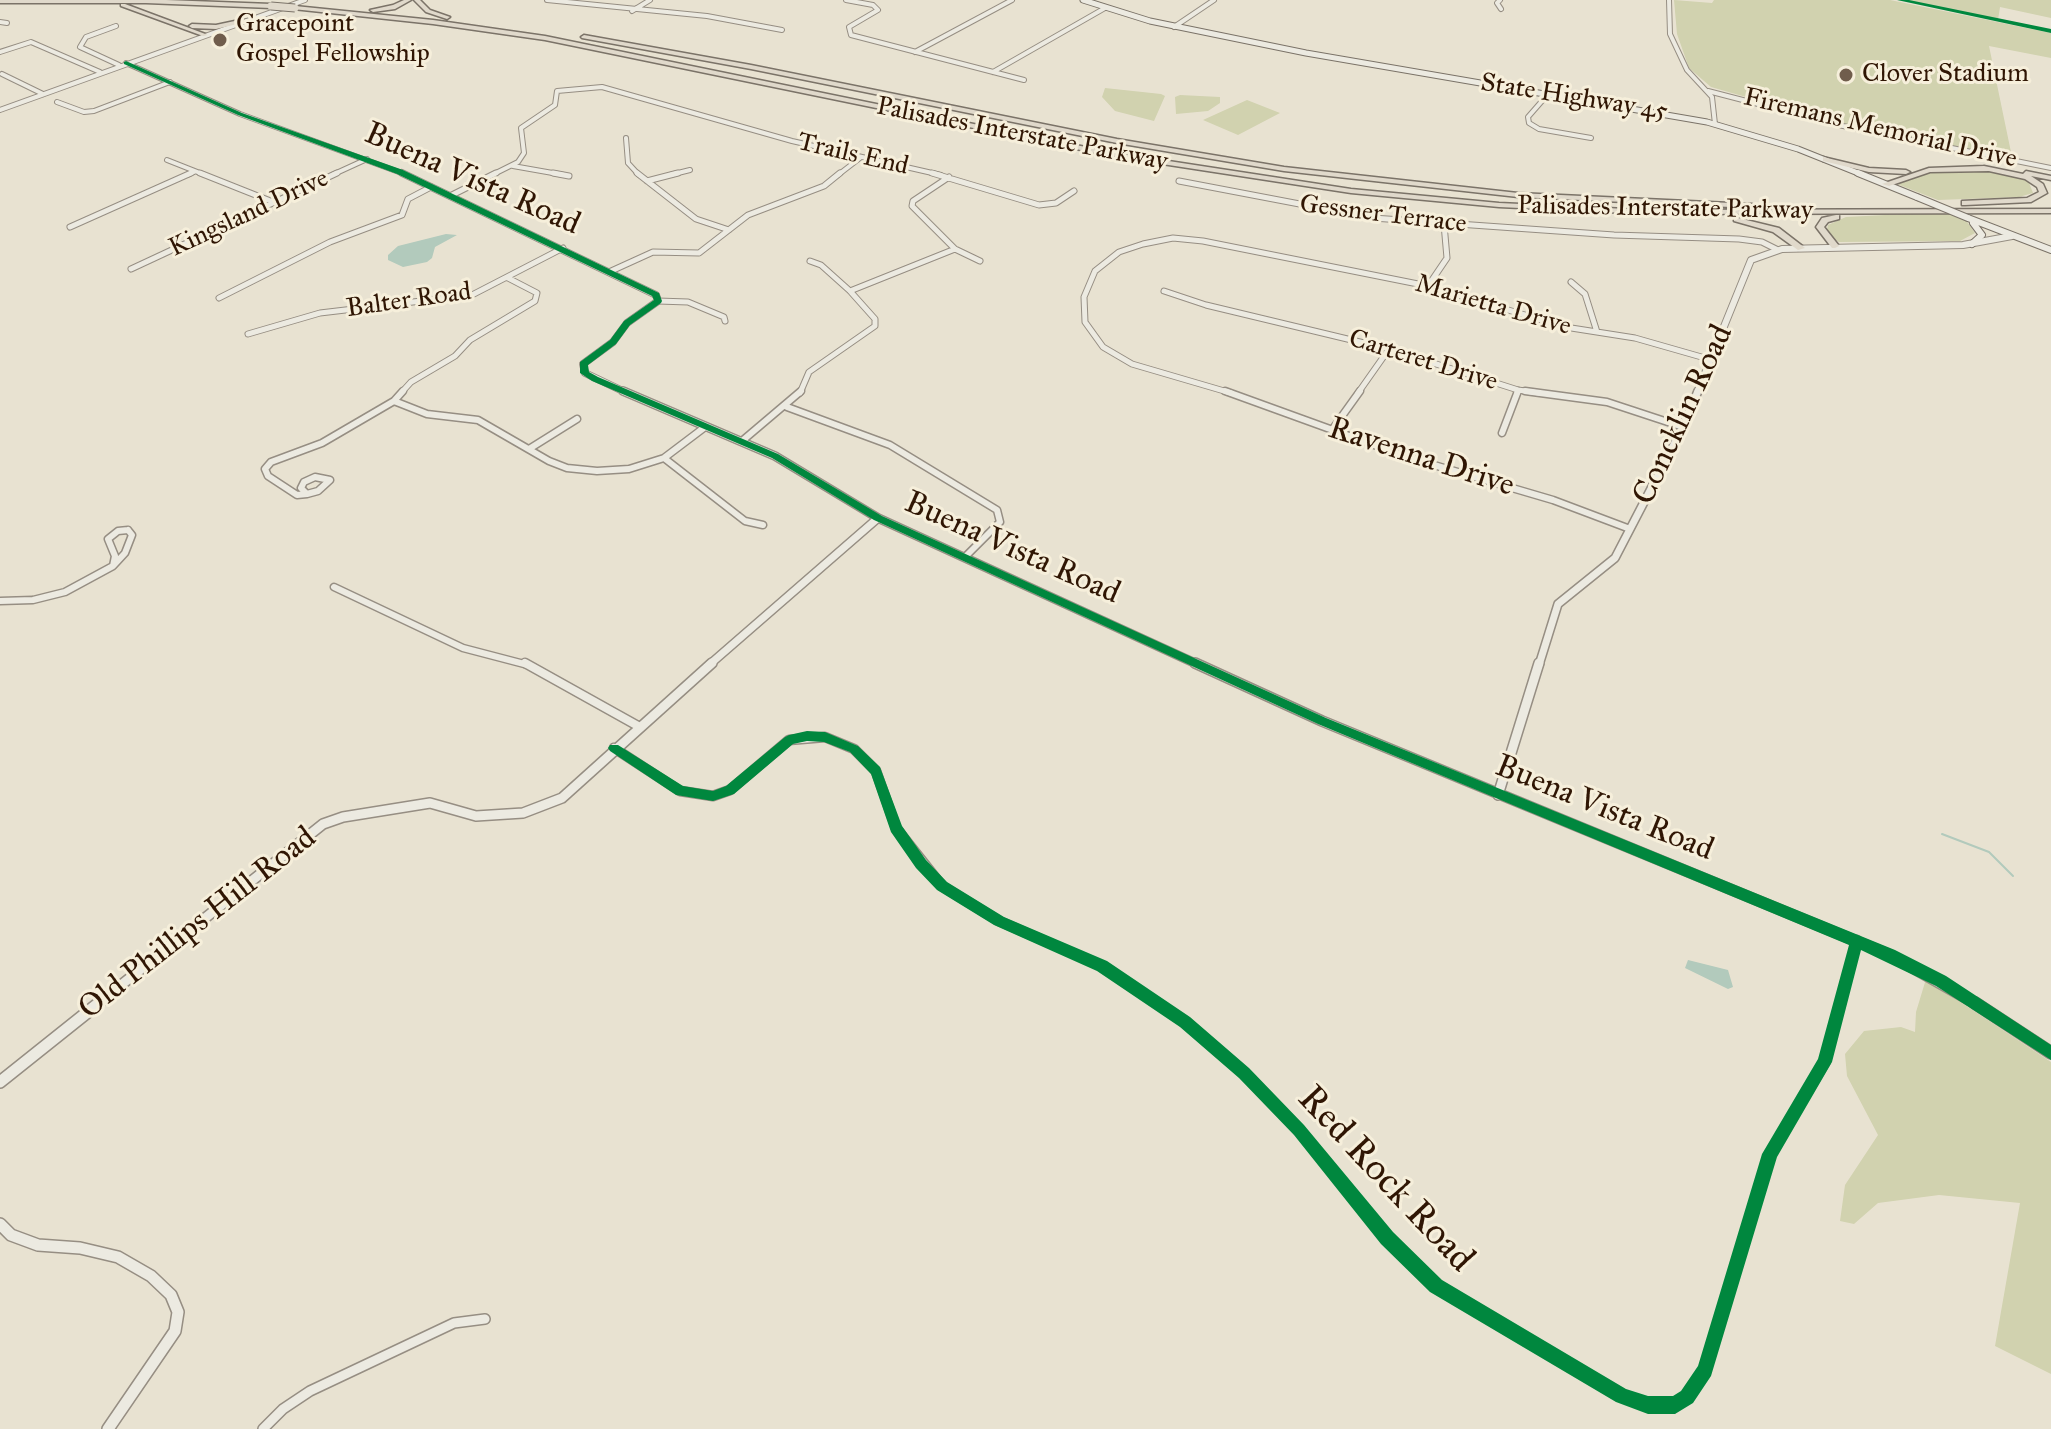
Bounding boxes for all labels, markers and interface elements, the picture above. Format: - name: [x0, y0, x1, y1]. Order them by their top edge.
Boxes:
- place label: Gracepoint Gospel Fellowship: [236, 9, 430, 70]
- marker: Gracepoint Gospel Fellowship: [211, 31, 229, 49]
- place label: Clover Stadium: [1862, 59, 2029, 91]
- marker: Clover Stadium: [1837, 66, 1855, 84]
- street label: State Highway 45: [1478, 68, 1670, 128]
- street label: Firemans Memorial Drive: [1740, 82, 2020, 176]
- street label: Palisades Interstate Parkway: [874, 91, 1170, 179]
- street label: Buena Vista Road: [358, 115, 586, 245]
- street label: Trails End: [794, 127, 912, 183]
- street label: Kingsland Drive: [164, 163, 334, 265]
- street label: Gessner Terrace: [1298, 189, 1468, 241]
- street label: Palisades Interstate Parkway: [1517, 191, 1813, 227]
- street label: Marietta Drive: [1412, 269, 1574, 343]
- street label: Balter Road: [344, 277, 474, 325]
- street label: Concklin Road: [1626, 319, 1742, 511]
- street label: Carteret Drive: [1345, 324, 1501, 398]
- street label: Ravenna Drive: [1323, 410, 1519, 506]
- street label: Buena Vista Road: [898, 484, 1126, 614]
- street label: Buena Vista Road: [1489, 748, 1719, 870]
- street label: Old Phillips Hill Road: [72, 819, 324, 1029]
- street label: Red Rock Road: [1287, 1077, 1483, 1283]

